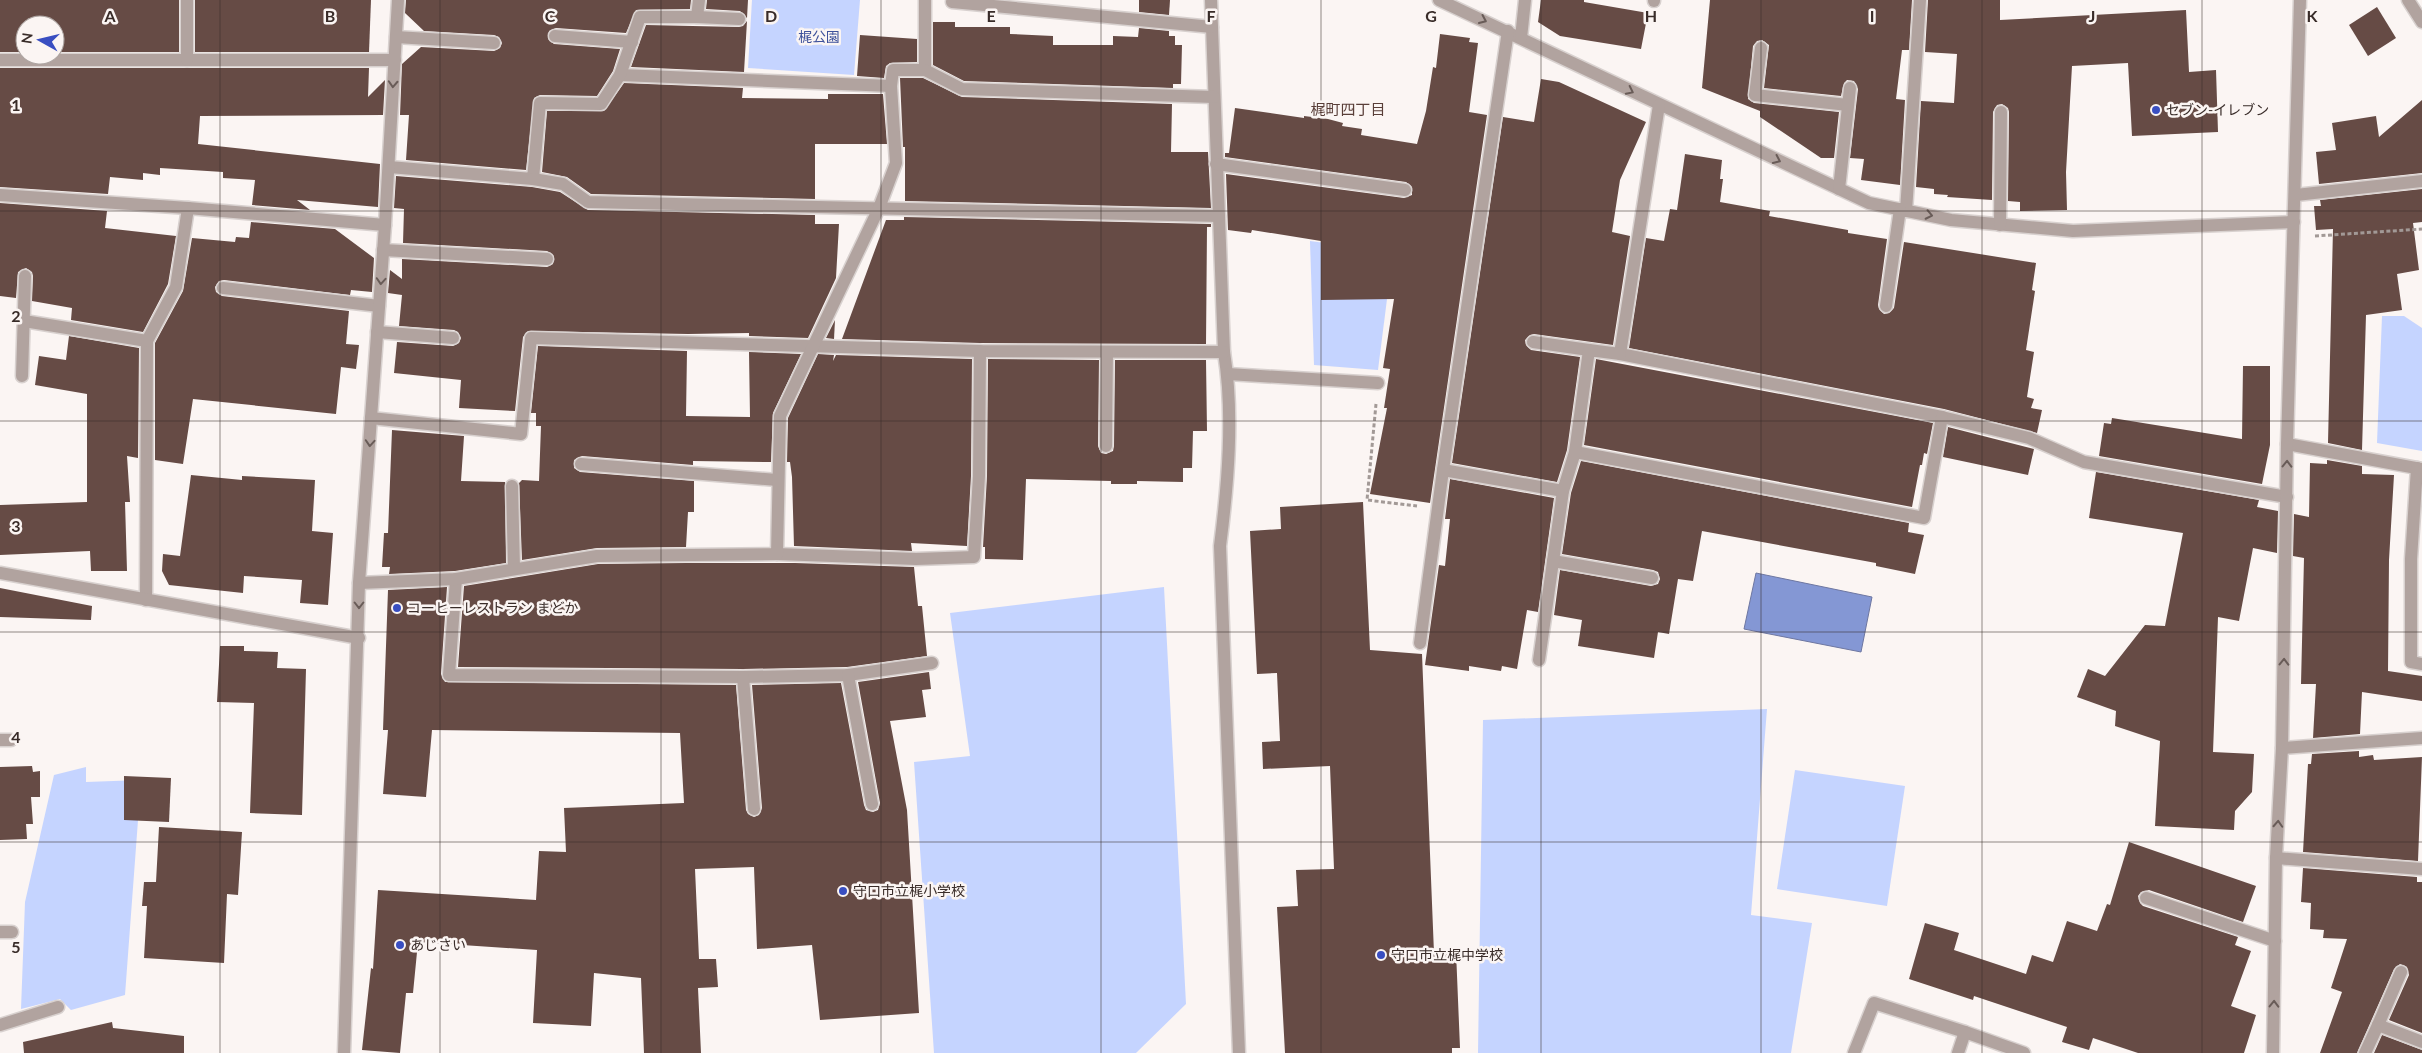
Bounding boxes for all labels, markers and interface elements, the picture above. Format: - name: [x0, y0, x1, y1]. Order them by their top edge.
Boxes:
- text: A: [103, 6, 116, 25]
- text: B: [325, 6, 335, 25]
- text: C: [545, 6, 556, 25]
- text: D: [765, 6, 777, 25]
- text: E: [986, 6, 996, 25]
- text: F: [1206, 6, 1216, 25]
- text: G: [1425, 6, 1437, 25]
- text: H: [1645, 6, 1657, 25]
- text: I: [1870, 6, 1874, 25]
- text: J: [2089, 6, 2095, 25]
- text: K: [2307, 6, 2319, 25]
- one-way arrow: [1478, 14, 1487, 25]
- north arrow: [15, 15, 65, 65]
- park label: 梶公園: [798, 28, 840, 45]
- text: N: [17, 32, 36, 45]
- one-way arrow: [388, 80, 399, 88]
- one-way arrow: [1625, 84, 1634, 95]
- text: 1: [11, 95, 21, 114]
- district label: 梶町四丁目: [1310, 100, 1386, 118]
- place label: セブン-イレブン: [2166, 101, 2269, 118]
- marker: セブン-イレブン: [2150, 104, 2162, 116]
- one-way arrow: [1772, 154, 1781, 165]
- one-way arrow: [1924, 209, 1933, 220]
- one-way arrow: [376, 277, 387, 285]
- text: 2: [11, 306, 21, 325]
- one-way arrow: [364, 439, 375, 447]
- one-way arrow: [2282, 460, 2292, 468]
- text: 3: [11, 516, 21, 535]
- place label: コーヒーレストラン まどか: [407, 599, 579, 616]
- one-way arrow: [354, 602, 364, 609]
- marker: コーヒーレストラン まどか: [391, 602, 403, 614]
- one-way arrow: [2278, 658, 2289, 666]
- text: 4: [11, 727, 21, 746]
- one-way arrow: [2273, 820, 2284, 828]
- place label: 守口市立梶小学校: [853, 882, 965, 899]
- marker: 守口市立梶小学校: [837, 885, 849, 897]
- place label: あじさい: [410, 936, 466, 953]
- text: 5: [11, 937, 21, 956]
- marker: あじさい: [394, 939, 406, 951]
- place label: 守口市立梶中学校: [1391, 946, 1503, 963]
- marker: 守口市立梶中学校: [1375, 949, 1387, 961]
- one-way arrow: [2269, 1000, 2279, 1008]

